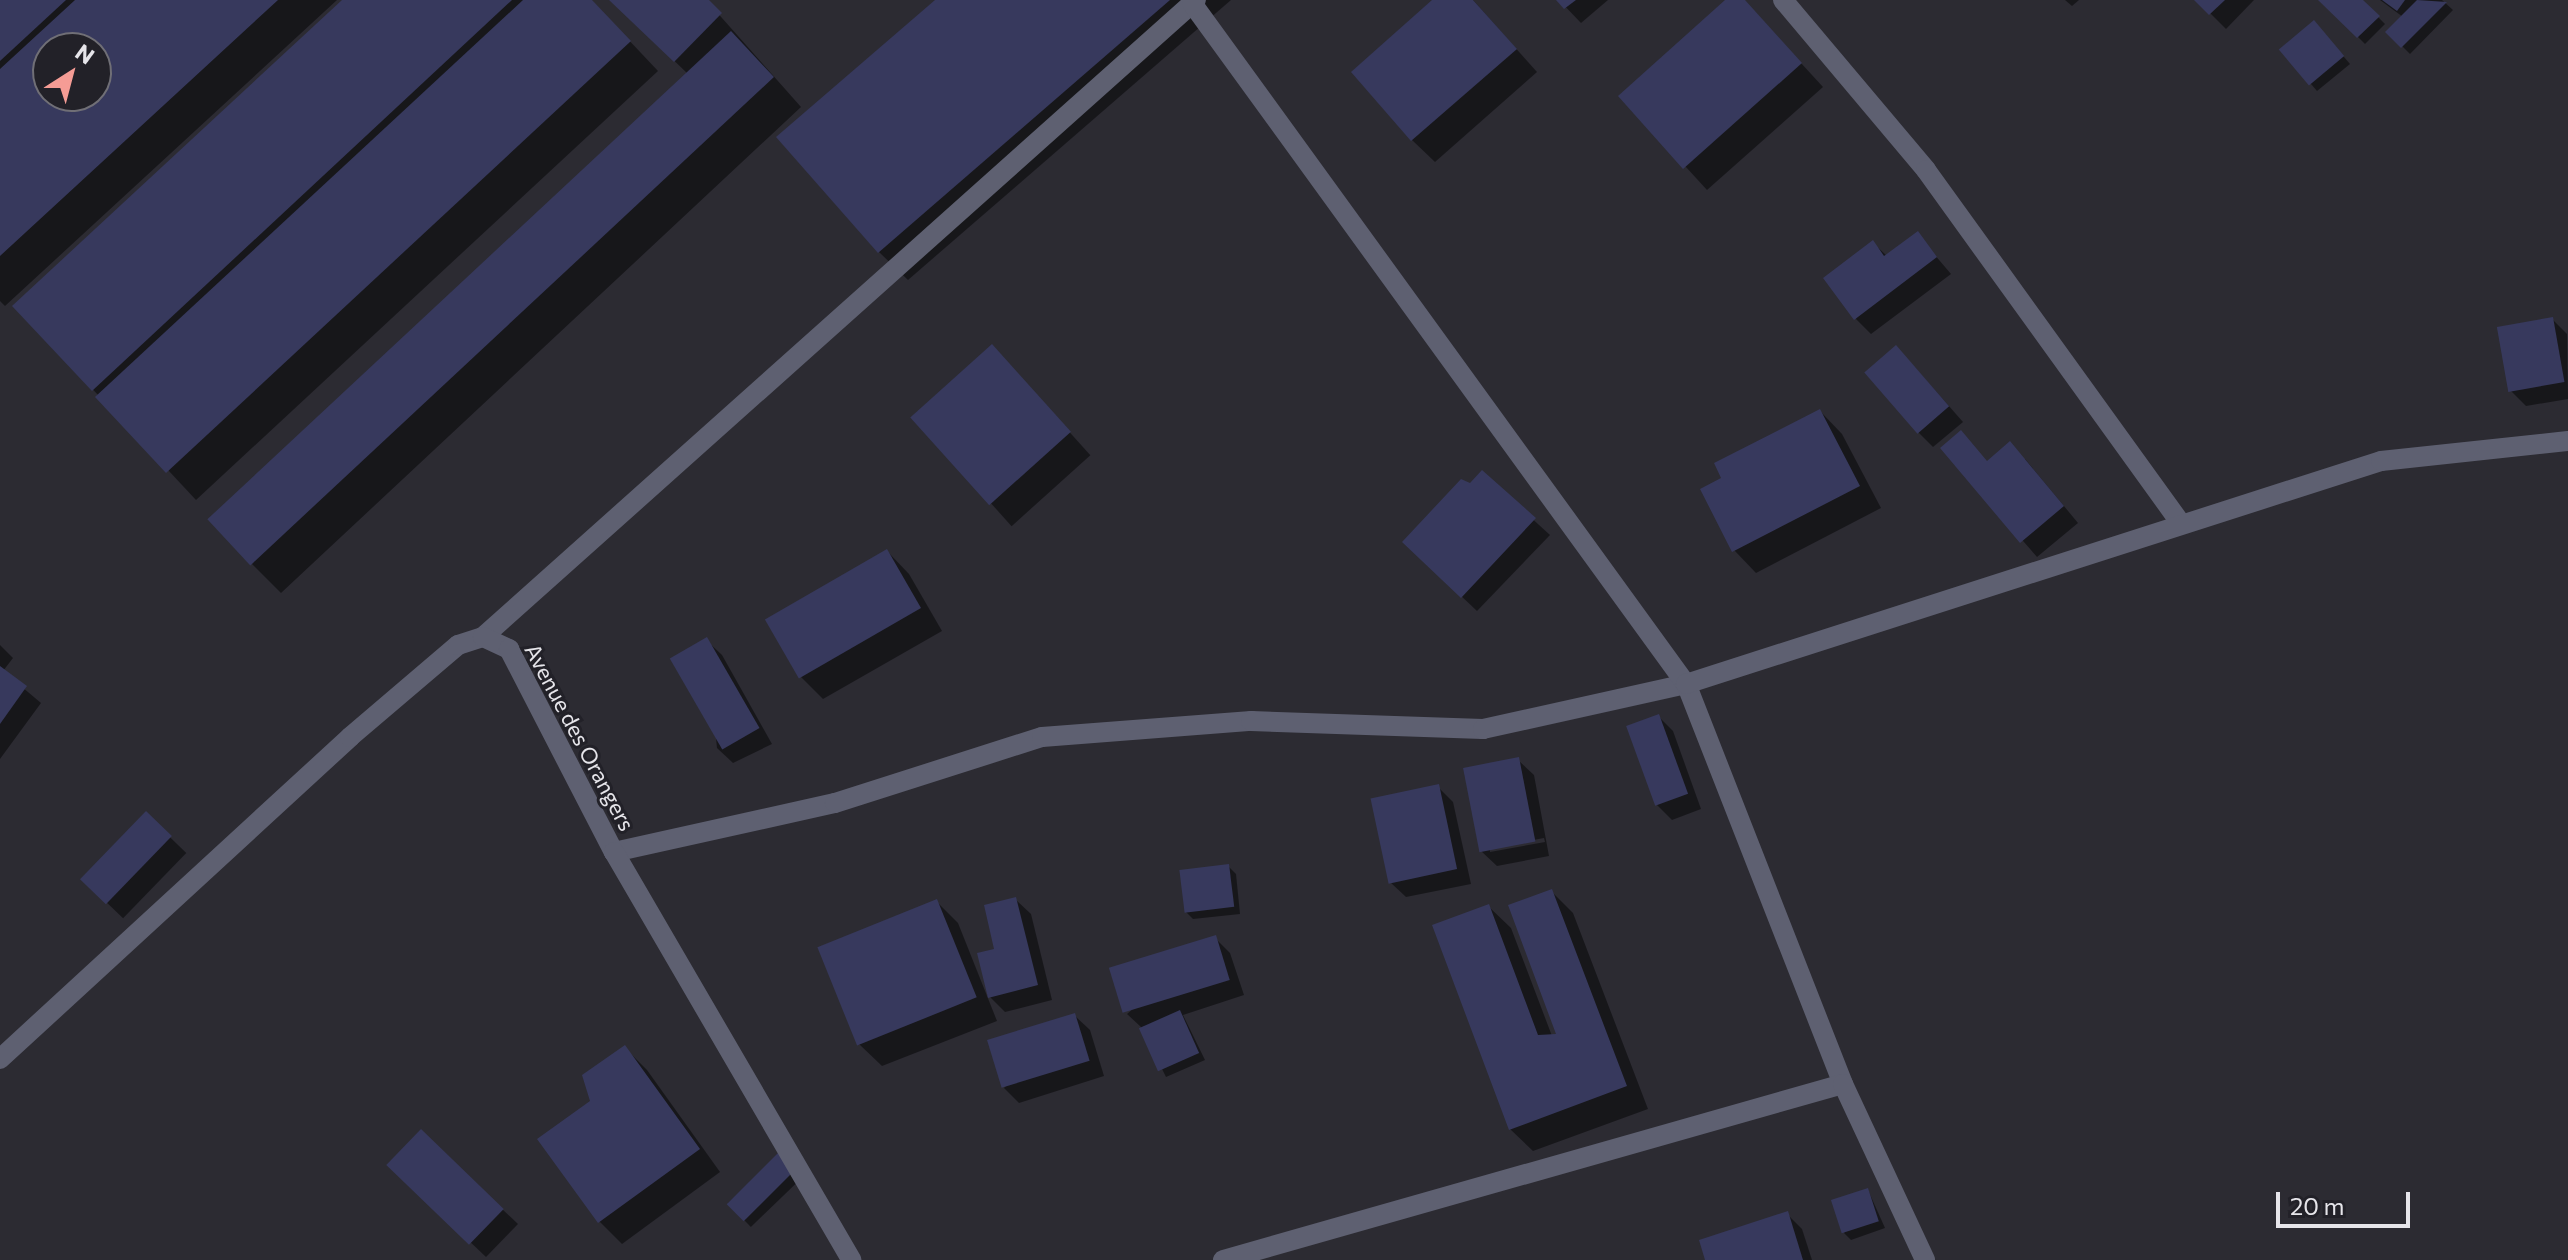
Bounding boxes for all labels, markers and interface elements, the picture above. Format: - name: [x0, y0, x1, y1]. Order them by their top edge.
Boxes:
- north arrow: [32, 32, 112, 112]
- text: N: [71, 38, 100, 70]
- street label: Avenue des Orangers: [519, 639, 641, 835]
- scale bar: [2280, 1176, 2414, 1226]
- text: 20 m: [2290, 1191, 2344, 1220]

